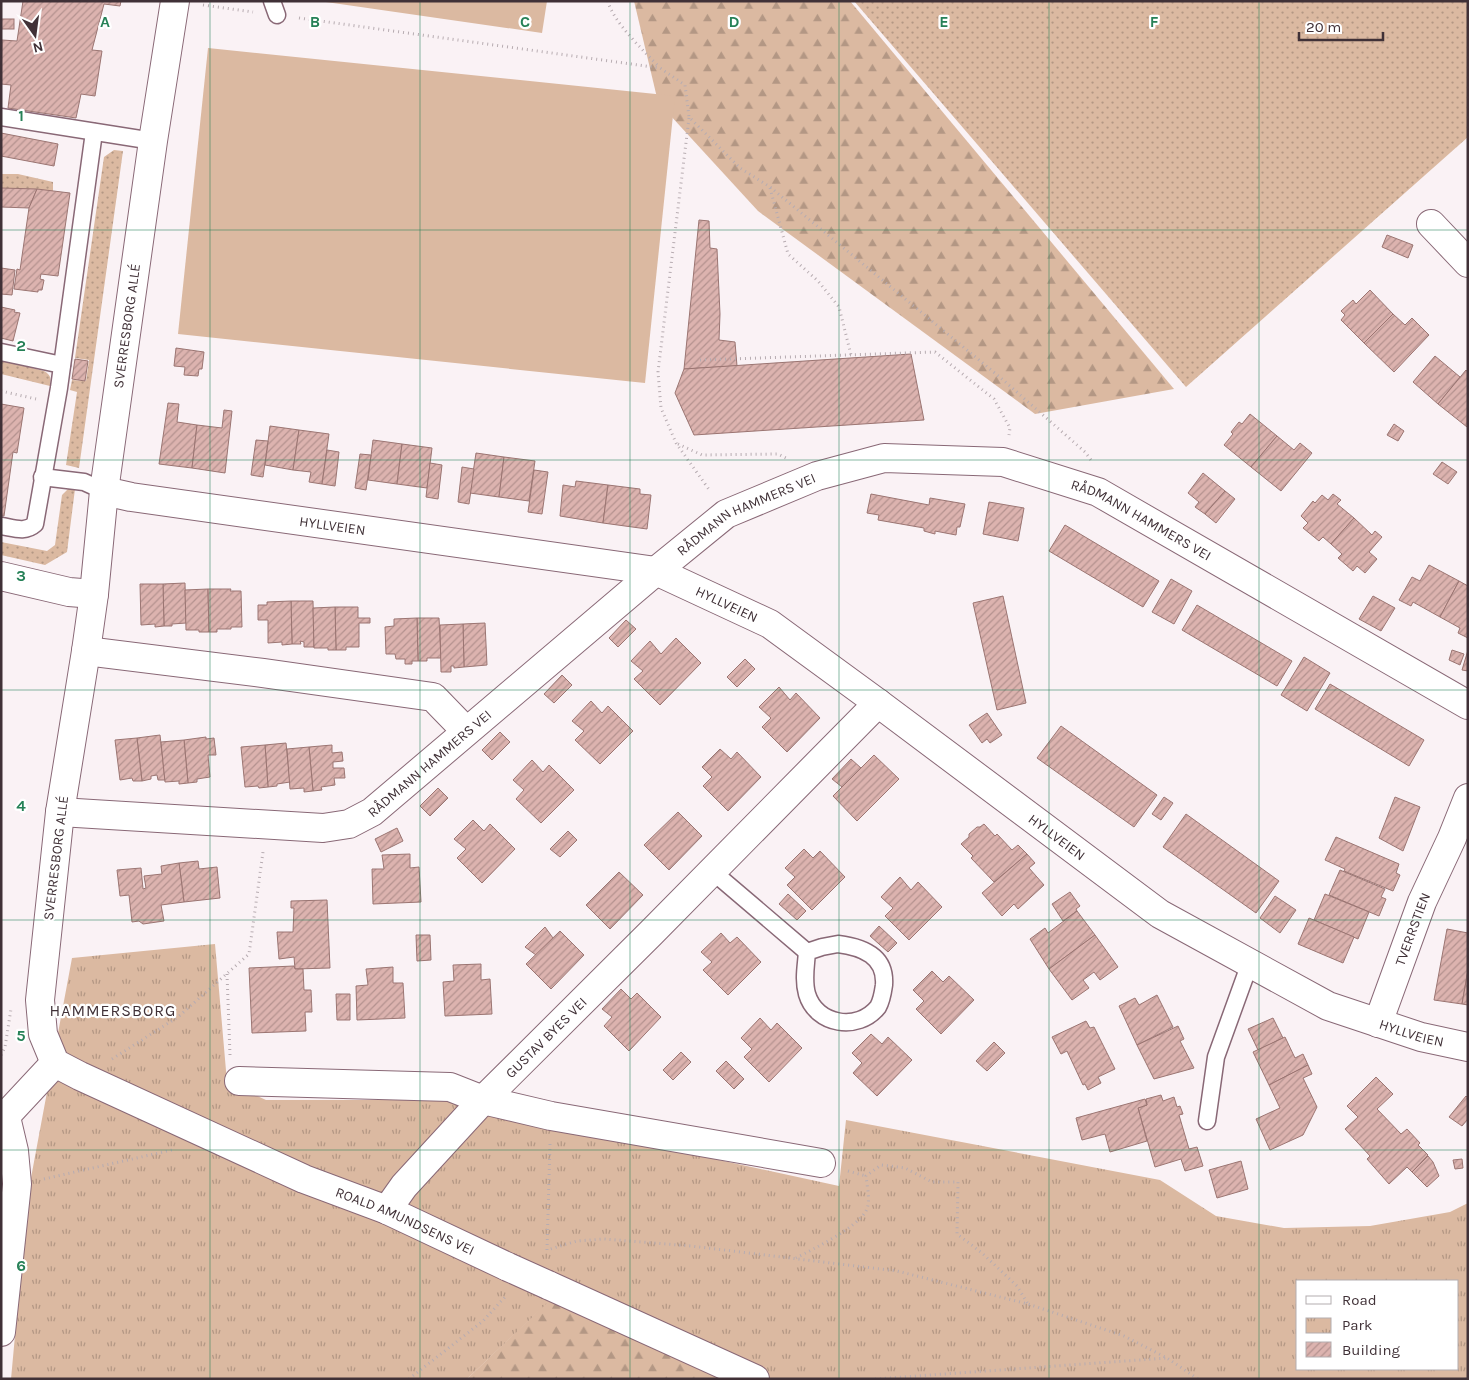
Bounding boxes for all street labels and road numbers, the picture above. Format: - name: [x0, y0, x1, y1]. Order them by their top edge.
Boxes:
- street label: SVERRESBORG ALLÉ: [109, 263, 144, 389]
- street label: RÅDMANN HAMMERS VEI: [673, 469, 818, 559]
- street label: RÅDMANN HAMMERS VEI: [1069, 476, 1214, 564]
- street label: HYLLVEIEN: [298, 512, 367, 538]
- street label: HYLLVEIEN: [693, 582, 761, 626]
- street label: RÅDMANN HAMMERS VEI: [364, 706, 495, 821]
- street label: SVERRESBORG ALLÉ: [39, 795, 72, 921]
- street label: HYLLVEIEN: [1025, 810, 1089, 864]
- street label: TVERRSTIEN: [1391, 890, 1434, 968]
- street label: GUSTAV BYES VEI: [502, 993, 590, 1081]
- street label: HYLLVEIEN: [1377, 1015, 1445, 1050]
- street label: ROALD AMUNDSENS VEI: [333, 1183, 477, 1259]

